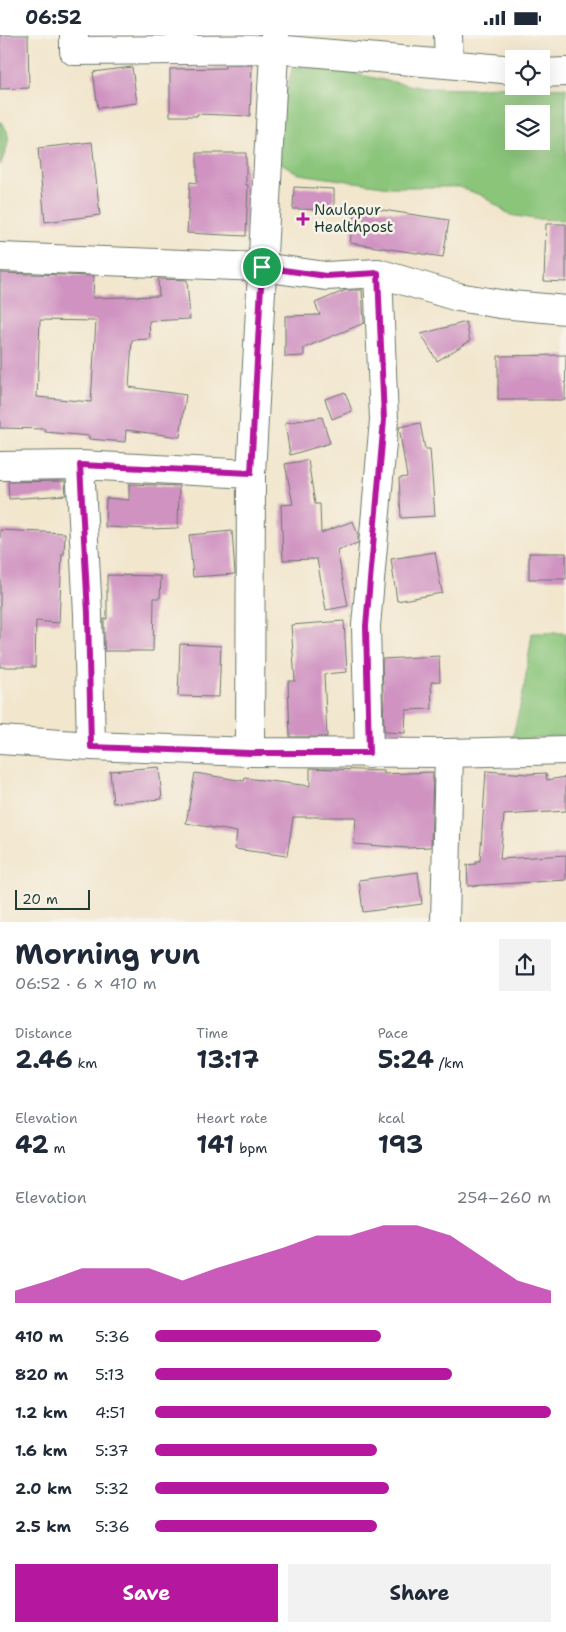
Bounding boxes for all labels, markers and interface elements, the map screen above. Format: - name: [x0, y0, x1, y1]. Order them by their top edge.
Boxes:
- text: 06:52: [25, 5, 82, 30]
- map controls: [505, 50, 550, 150]
- button: locate: [505, 50, 550, 95]
- button: layers: [505, 105, 550, 150]
- place label: Naulapur Healthpost: [314, 200, 393, 237]
- marker: Naulapur Healthpost: [296, 212, 310, 226]
- pin: [241, 246, 283, 288]
- icon: arrive: [248, 253, 276, 281]
- scale bar: [15, 887, 90, 910]
- text: 20 m: [22, 890, 58, 908]
- text: Morning run: [15, 935, 200, 973]
- button: share: [499, 939, 551, 991]
- text: 06:52 · 6 × 410 m: [15, 973, 157, 994]
- text: Distance: [15, 1024, 72, 1042]
- text: Time: [196, 1024, 228, 1042]
- text: Pace: [378, 1024, 408, 1042]
- text: 2.46: [15, 1042, 73, 1076]
- text: 13:17: [196, 1042, 259, 1076]
- text: 5:24: [378, 1042, 434, 1076]
- text: km: [73, 1054, 97, 1072]
- text: /km: [434, 1054, 464, 1072]
- text: Elevation: [15, 1109, 78, 1127]
- text: Heart rate: [196, 1109, 268, 1127]
- text: kcal: [378, 1109, 405, 1127]
- text: 42: [15, 1127, 49, 1161]
- text: 141: [196, 1127, 234, 1161]
- text: 193: [378, 1127, 423, 1161]
- text: m: [49, 1139, 65, 1157]
- text: bpm: [234, 1139, 267, 1157]
- text: Elevation: [15, 1187, 87, 1208]
- text: 254–260 m: [457, 1187, 551, 1208]
- text: 410 m: [15, 1326, 63, 1347]
- text: 5:36: [95, 1326, 130, 1347]
- text: 820 m: [15, 1364, 68, 1385]
- text: 5:13: [95, 1364, 125, 1385]
- text: 1.2 km: [15, 1402, 68, 1423]
- text: 4:51: [95, 1402, 125, 1423]
- text: 1.6 km: [15, 1440, 67, 1461]
- text: 5:37: [95, 1440, 129, 1461]
- text: 2.0 km: [15, 1478, 72, 1499]
- text: 5:32: [95, 1478, 129, 1499]
- text: 2.5 km: [15, 1516, 71, 1537]
- text: 5:36: [95, 1516, 130, 1537]
- button: Save: [15, 1564, 278, 1622]
- button: Share: [288, 1564, 551, 1622]

